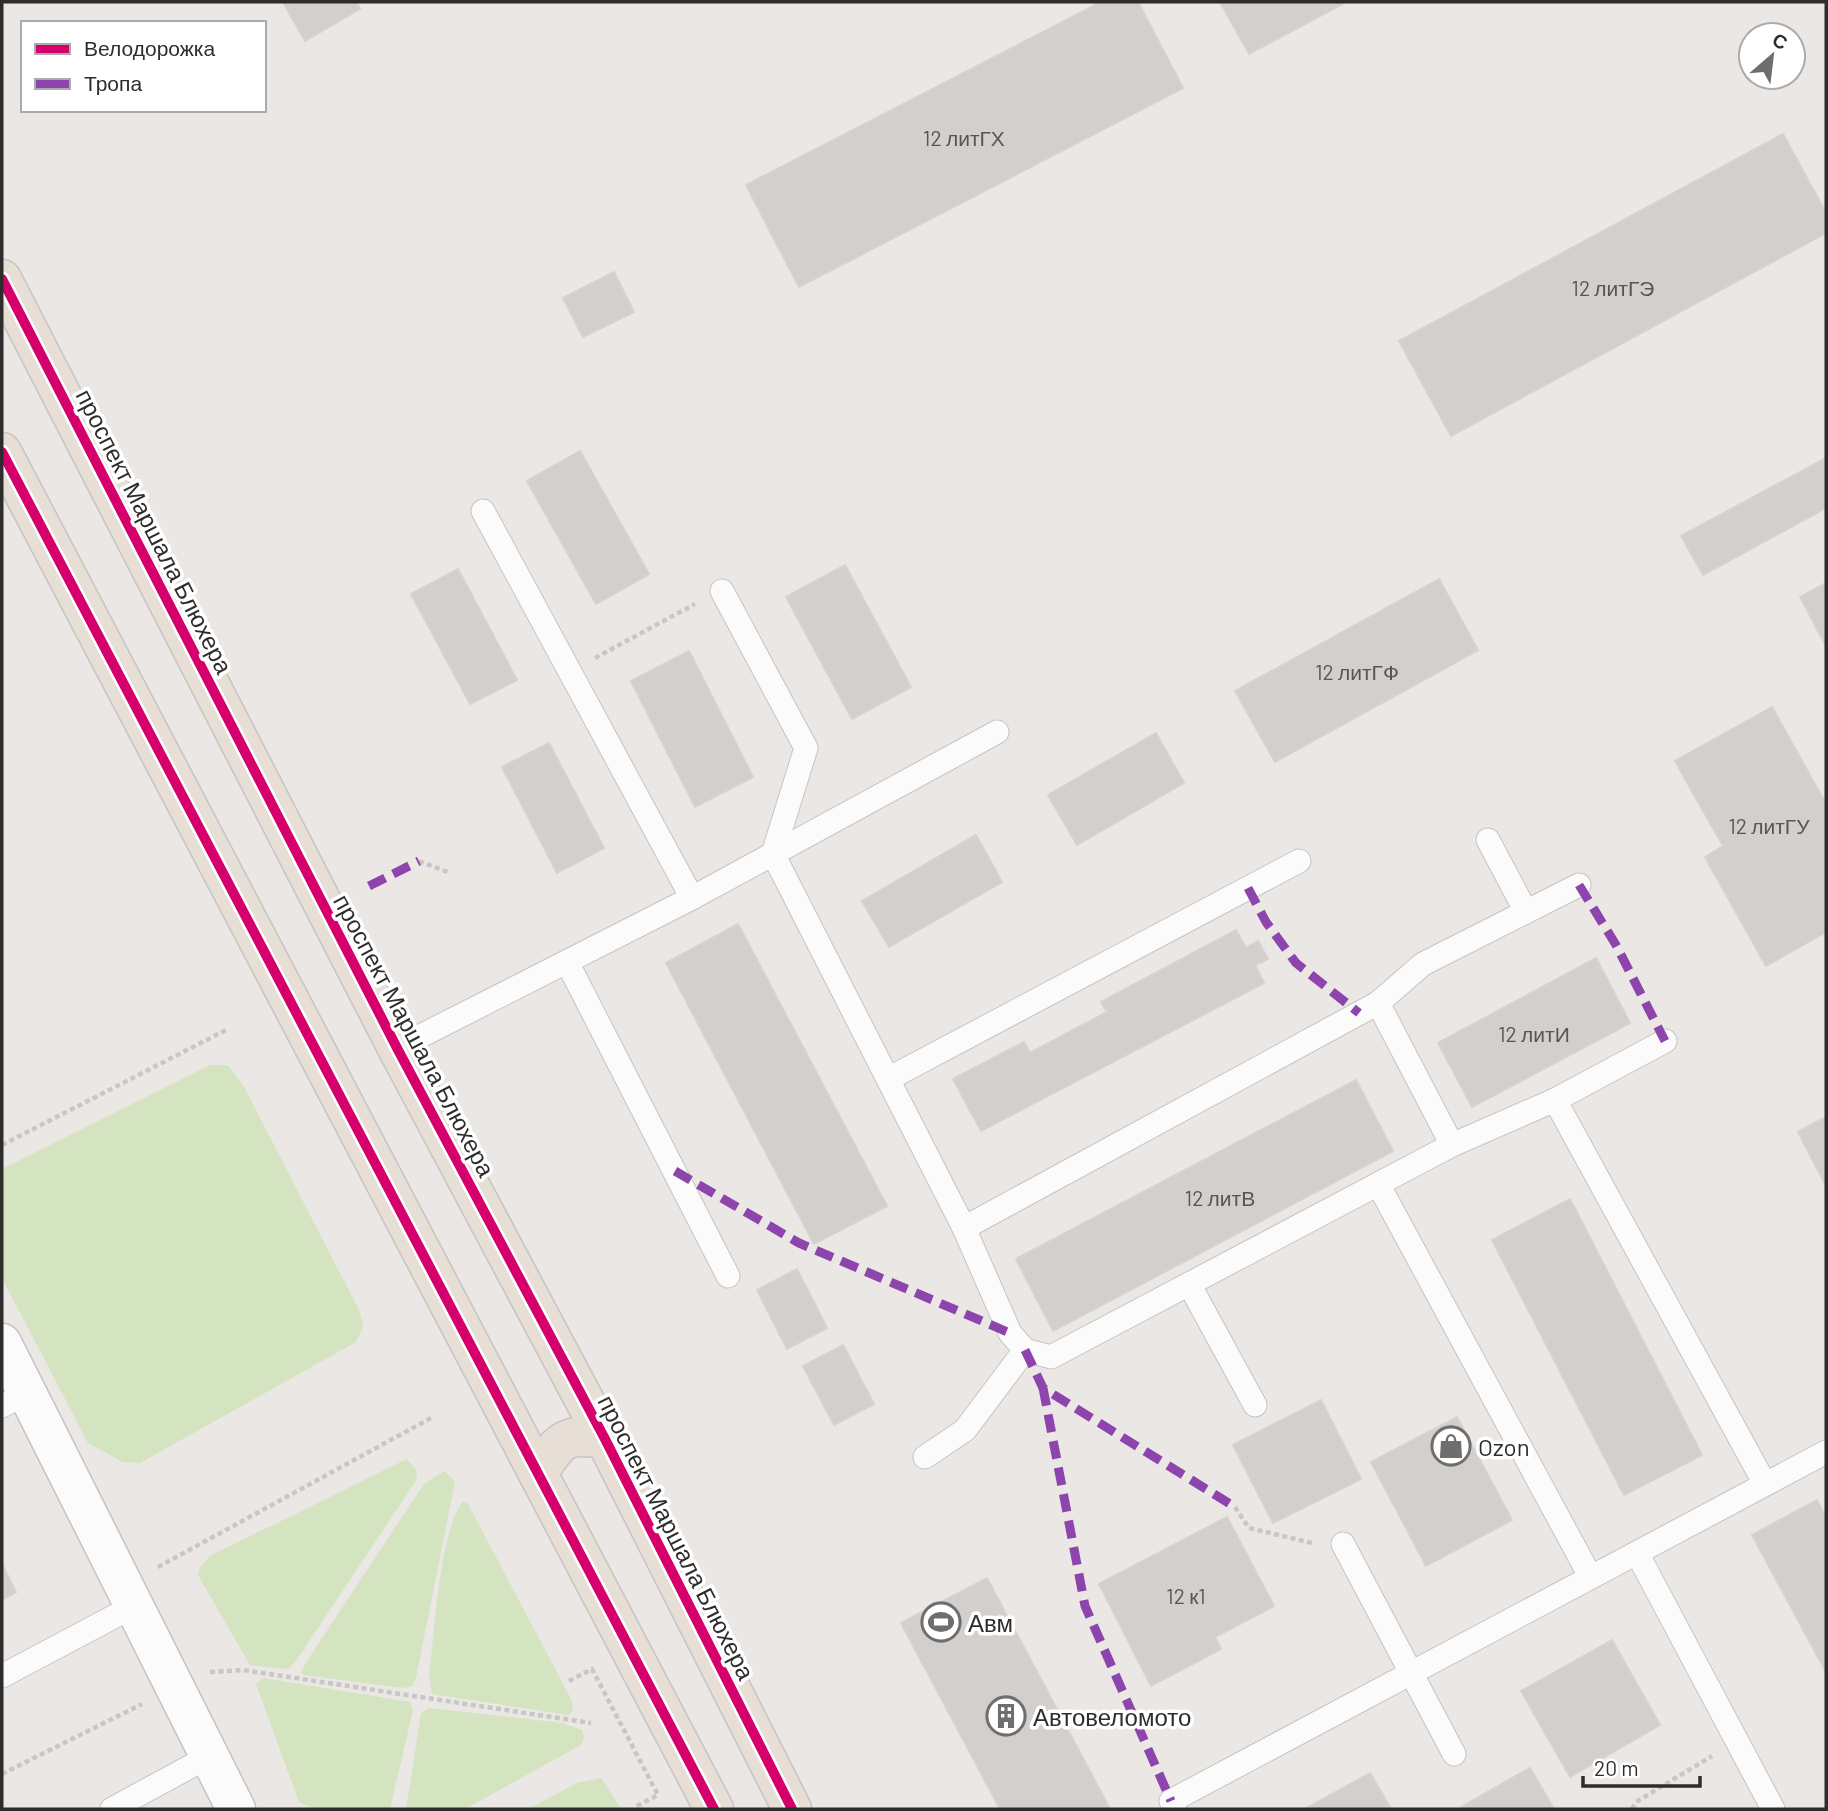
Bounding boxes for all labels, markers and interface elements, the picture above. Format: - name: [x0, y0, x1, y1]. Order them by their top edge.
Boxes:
- legend: [21, 21, 266, 112]
- north arrow: [1737, 21, 1807, 91]
- text: С: [1769, 27, 1792, 54]
- text: Велодорожка: [84, 35, 215, 60]
- text: Тропа: [84, 70, 142, 95]
- house number: 12 литГХ: [923, 125, 1005, 150]
- house number: 12 литГЭ: [1572, 275, 1654, 300]
- street label: проспект Маршала Блюхера: [71, 384, 240, 679]
- house number: 12 литГФ: [1315, 659, 1399, 684]
- house number: 12 литГУ: [1728, 813, 1810, 838]
- street label: проспект Маршала Блюхера: [328, 889, 502, 1182]
- house number: 12 литИ: [1498, 1021, 1570, 1046]
- house number: 12 литВ: [1185, 1185, 1255, 1210]
- street label: проспект Маршала Блюхера: [593, 1390, 762, 1685]
- shop icon: Ozon: [1430, 1425, 1472, 1467]
- place label: Ozon: [1478, 1432, 1530, 1461]
- house number: 12 к1: [1166, 1583, 1206, 1608]
- sports icon: Авм: [920, 1601, 962, 1643]
- place label: Авм: [968, 1608, 1013, 1637]
- building icon: Автовеломото: [985, 1695, 1027, 1737]
- place label: Автовеломото: [1033, 1702, 1191, 1731]
- scale bar: [1583, 1744, 1700, 1788]
- text: 20 m: [1594, 1755, 1639, 1780]

